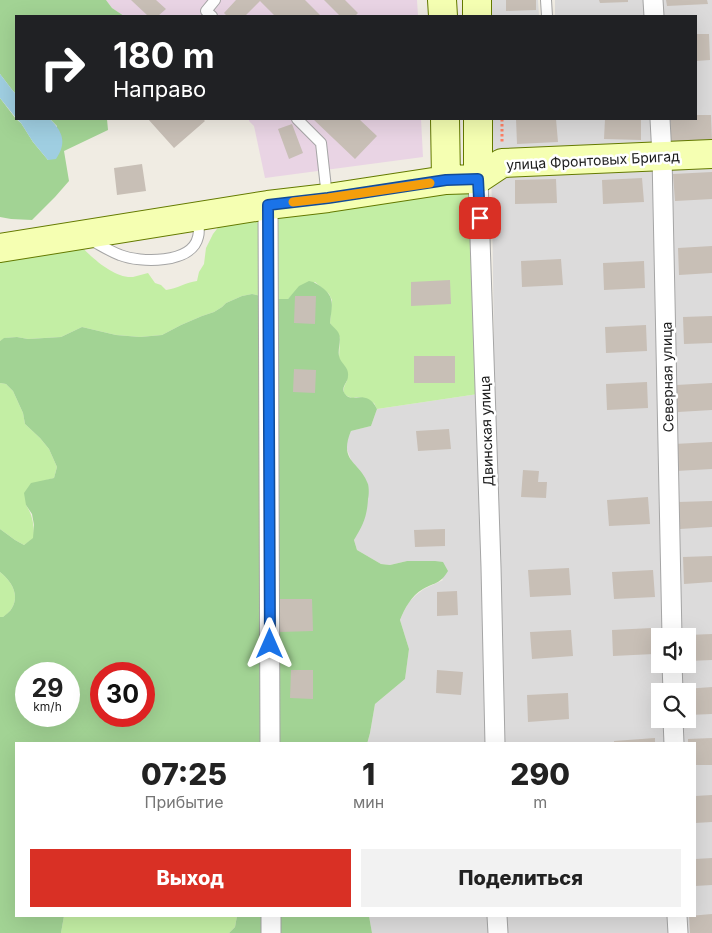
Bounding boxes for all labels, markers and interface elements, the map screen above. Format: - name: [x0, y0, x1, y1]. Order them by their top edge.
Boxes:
- text: 180 m: [113, 34, 215, 76]
- icon: right: [30, 35, 95, 100]
- text: Направо: [113, 76, 206, 102]
- street label: улица Фронтовых Бригад: [506, 147, 680, 173]
- pin: [459, 197, 501, 239]
- icon: arrive: [466, 204, 494, 232]
- street label: Северная улица: [658, 322, 676, 432]
- street label: Двинская улица: [476, 375, 496, 487]
- position arrow: [243, 617, 295, 669]
- map controls: [651, 628, 696, 728]
- button: sound: [651, 628, 696, 673]
- speed limit sign: 30: [90, 662, 155, 727]
- text: 29: [32, 673, 63, 703]
- button: search: [651, 683, 696, 728]
- text: km/h: [33, 699, 62, 714]
- text: 07:25: [141, 756, 227, 792]
- text: 1: [362, 756, 375, 792]
- text: 290: [510, 756, 570, 792]
- text: Прибытие: [145, 792, 223, 812]
- text: мин: [353, 792, 384, 812]
- text: m: [533, 792, 547, 812]
- button: Выход: [30, 849, 351, 907]
- button: Поделиться: [361, 849, 681, 907]

